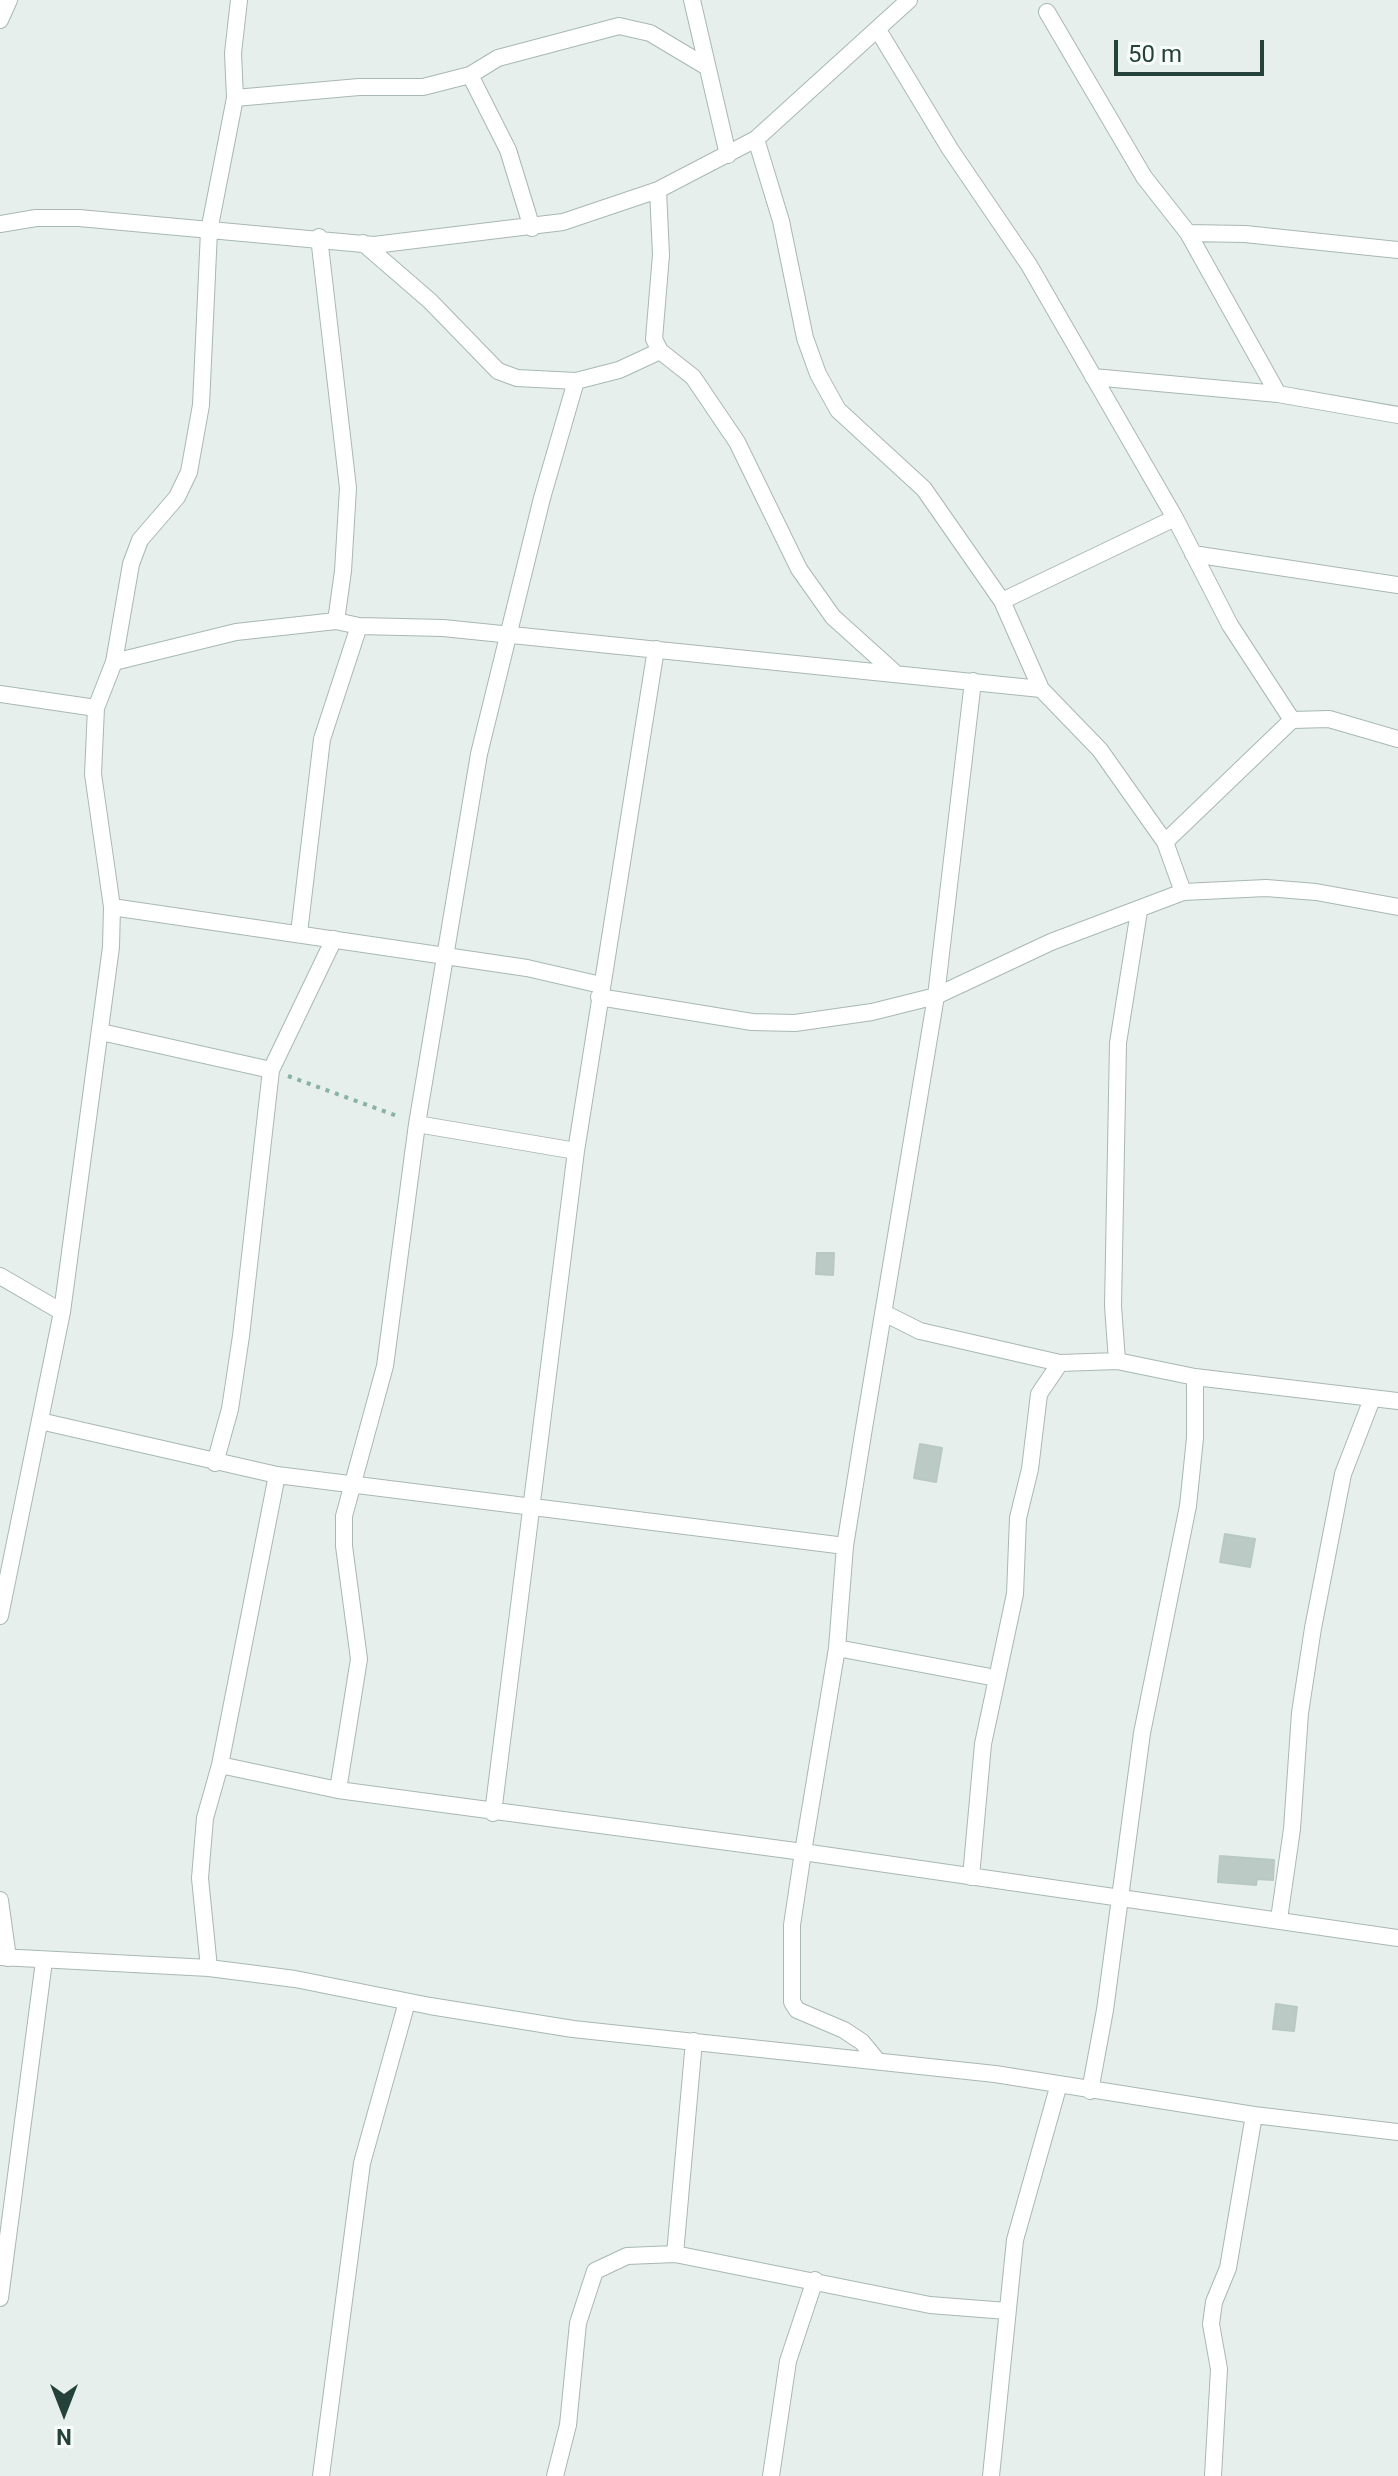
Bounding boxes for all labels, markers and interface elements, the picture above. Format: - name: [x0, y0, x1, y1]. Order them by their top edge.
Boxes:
- scale bar: [1118, 24, 1268, 74]
- text: 50 m: [1128, 40, 1182, 68]
- north arrow: [24, 2372, 104, 2452]
- text: N: [56, 2424, 72, 2449]

